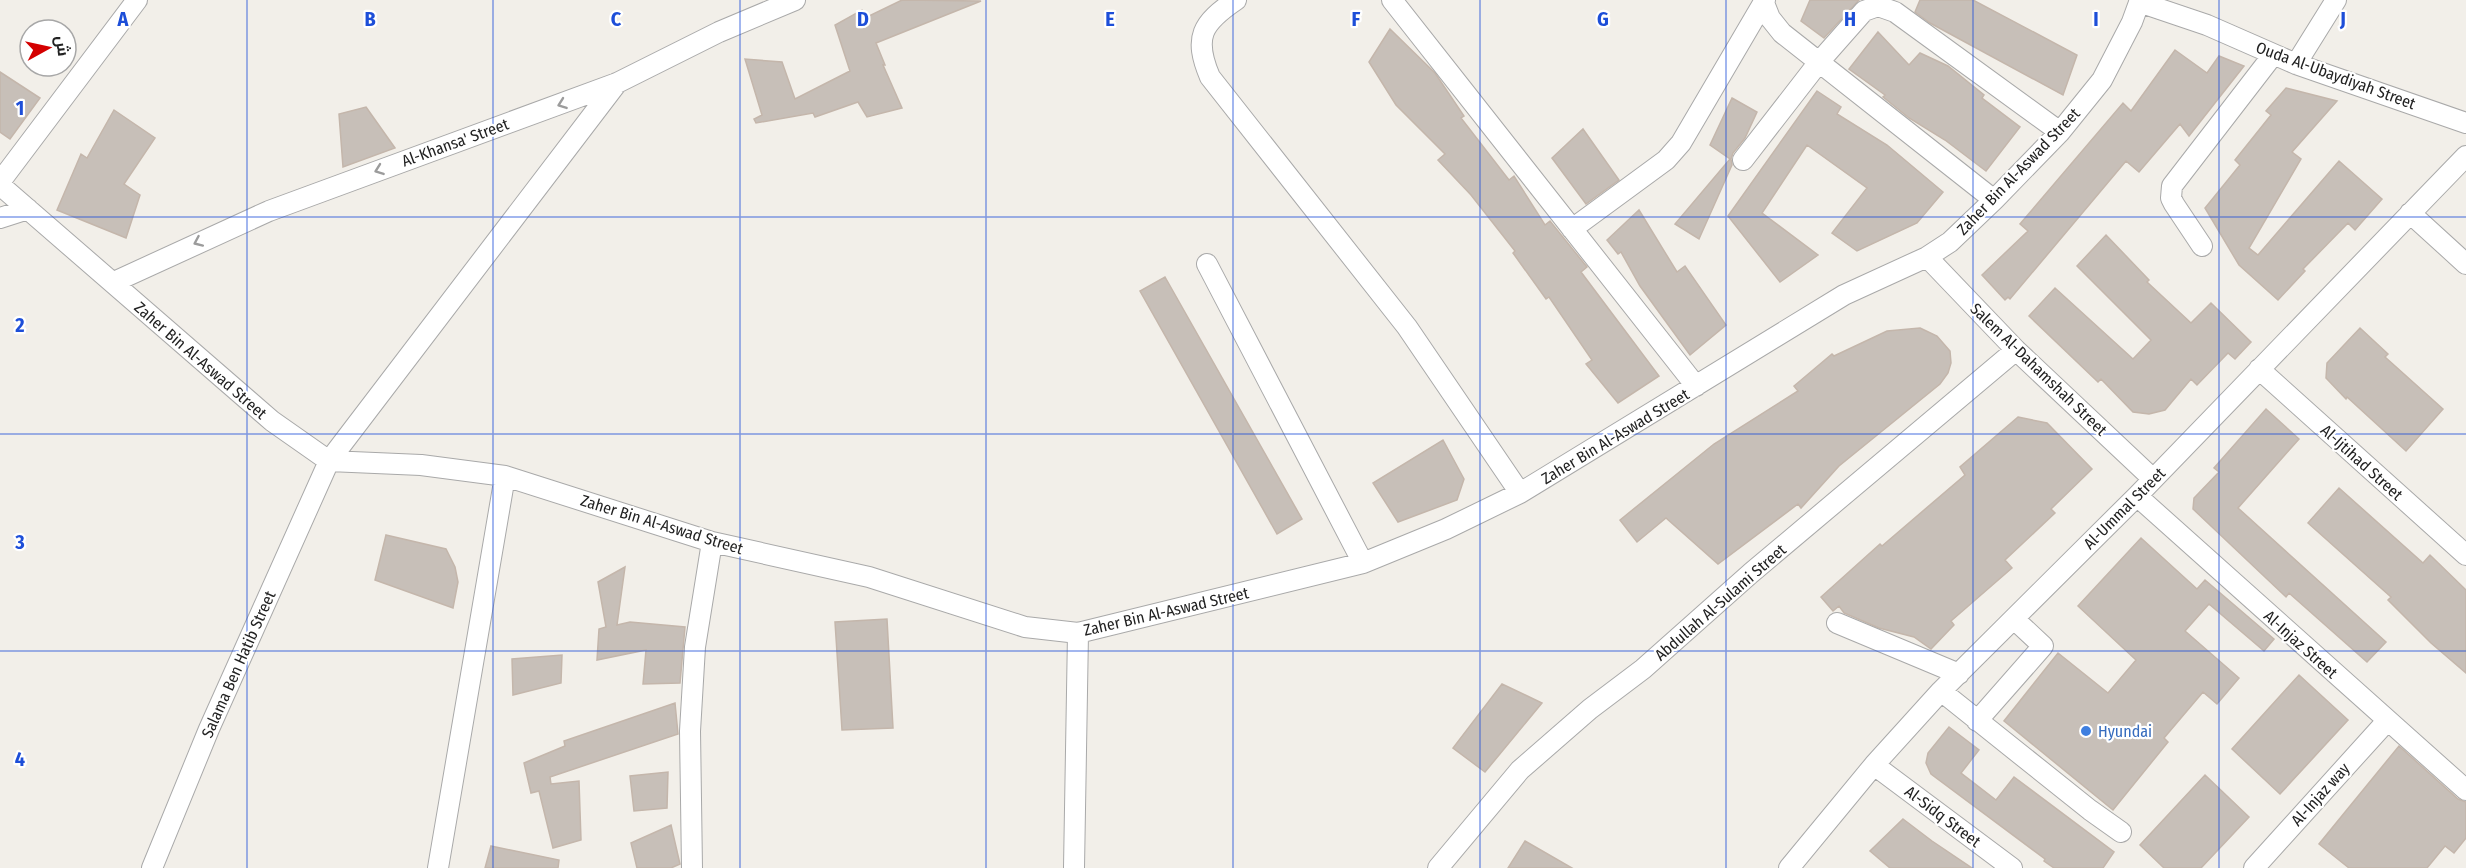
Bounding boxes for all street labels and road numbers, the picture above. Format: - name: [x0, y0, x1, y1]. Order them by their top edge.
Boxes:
- street label: Ouda Al-Ubaydiyah Street: [2253, 38, 2419, 113]
- street label: Zaher Bin Al-Aswad Street: [1953, 103, 2084, 239]
- street label: Al-Khansa' Street: [399, 114, 512, 171]
- street label: Zaher Bin Al-Aswad Street: [131, 298, 271, 423]
- street label: Salem Al-Dahamshah Street: [1966, 299, 2111, 440]
- street label: Zaher Bin Al-Aswad Street: [1538, 384, 1693, 488]
- street label: Al-Ijtihad Street: [2317, 421, 2407, 505]
- street label: Al-Ummal Street: [2080, 463, 2170, 553]
- street label: Zaher Bin Al-Aswad Street: [578, 491, 746, 558]
- street label: Abdullah Al-Sulami Street: [1651, 540, 1790, 665]
- street label: Zaher Bin Al-Aswad Street: [1082, 583, 1251, 640]
- street label: Salama Ben Hatib Street: [197, 587, 280, 741]
- street label: Al-Injaz Street: [2260, 606, 2342, 683]
- street label: Al-Injaz way: [2287, 758, 2354, 830]
- street label: Al-Sidq Street: [1901, 782, 1985, 852]

